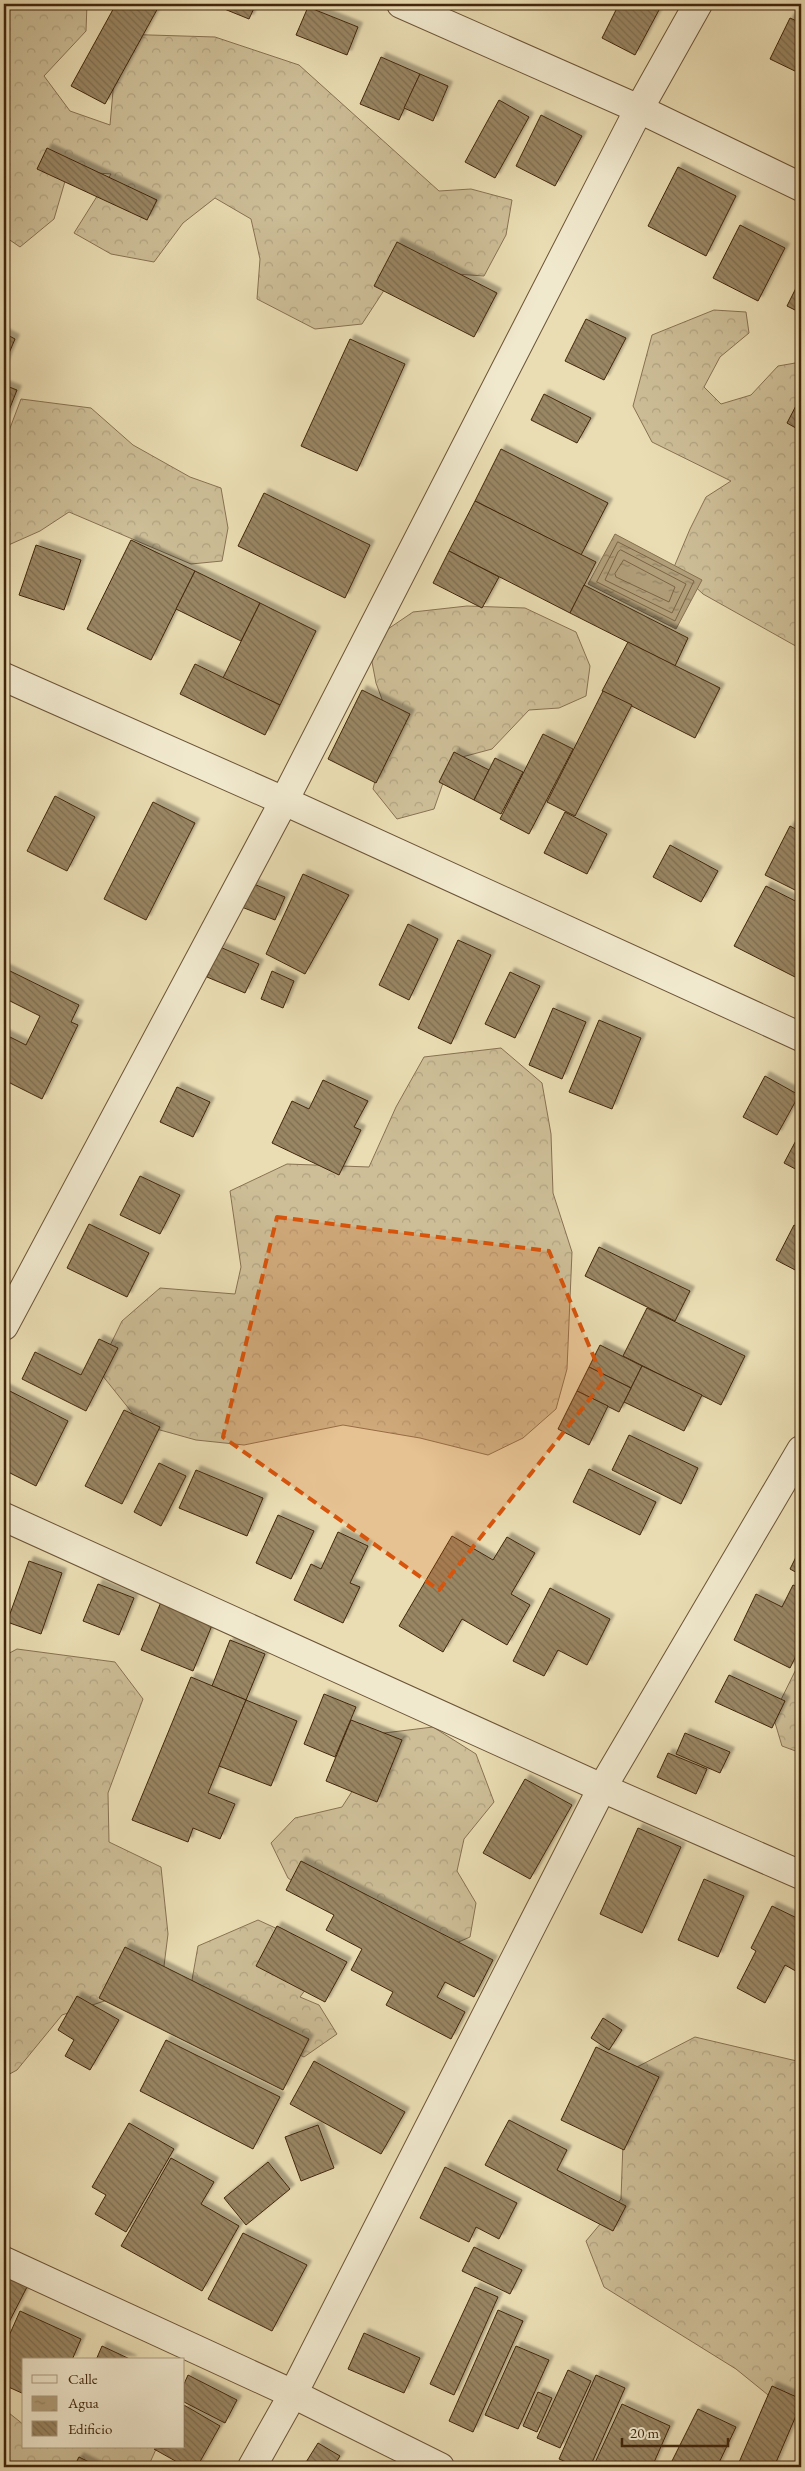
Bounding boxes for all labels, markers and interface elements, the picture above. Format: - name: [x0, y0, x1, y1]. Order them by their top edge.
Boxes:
- legend: [22, 2358, 185, 2448]
- text: Calle: [68, 2369, 98, 2388]
- text: Agua: [67, 2393, 99, 2412]
- scale bar: [622, 2416, 729, 2448]
- text: Edificio: [68, 2419, 112, 2438]
- text: 20 m: [630, 2423, 659, 2442]

